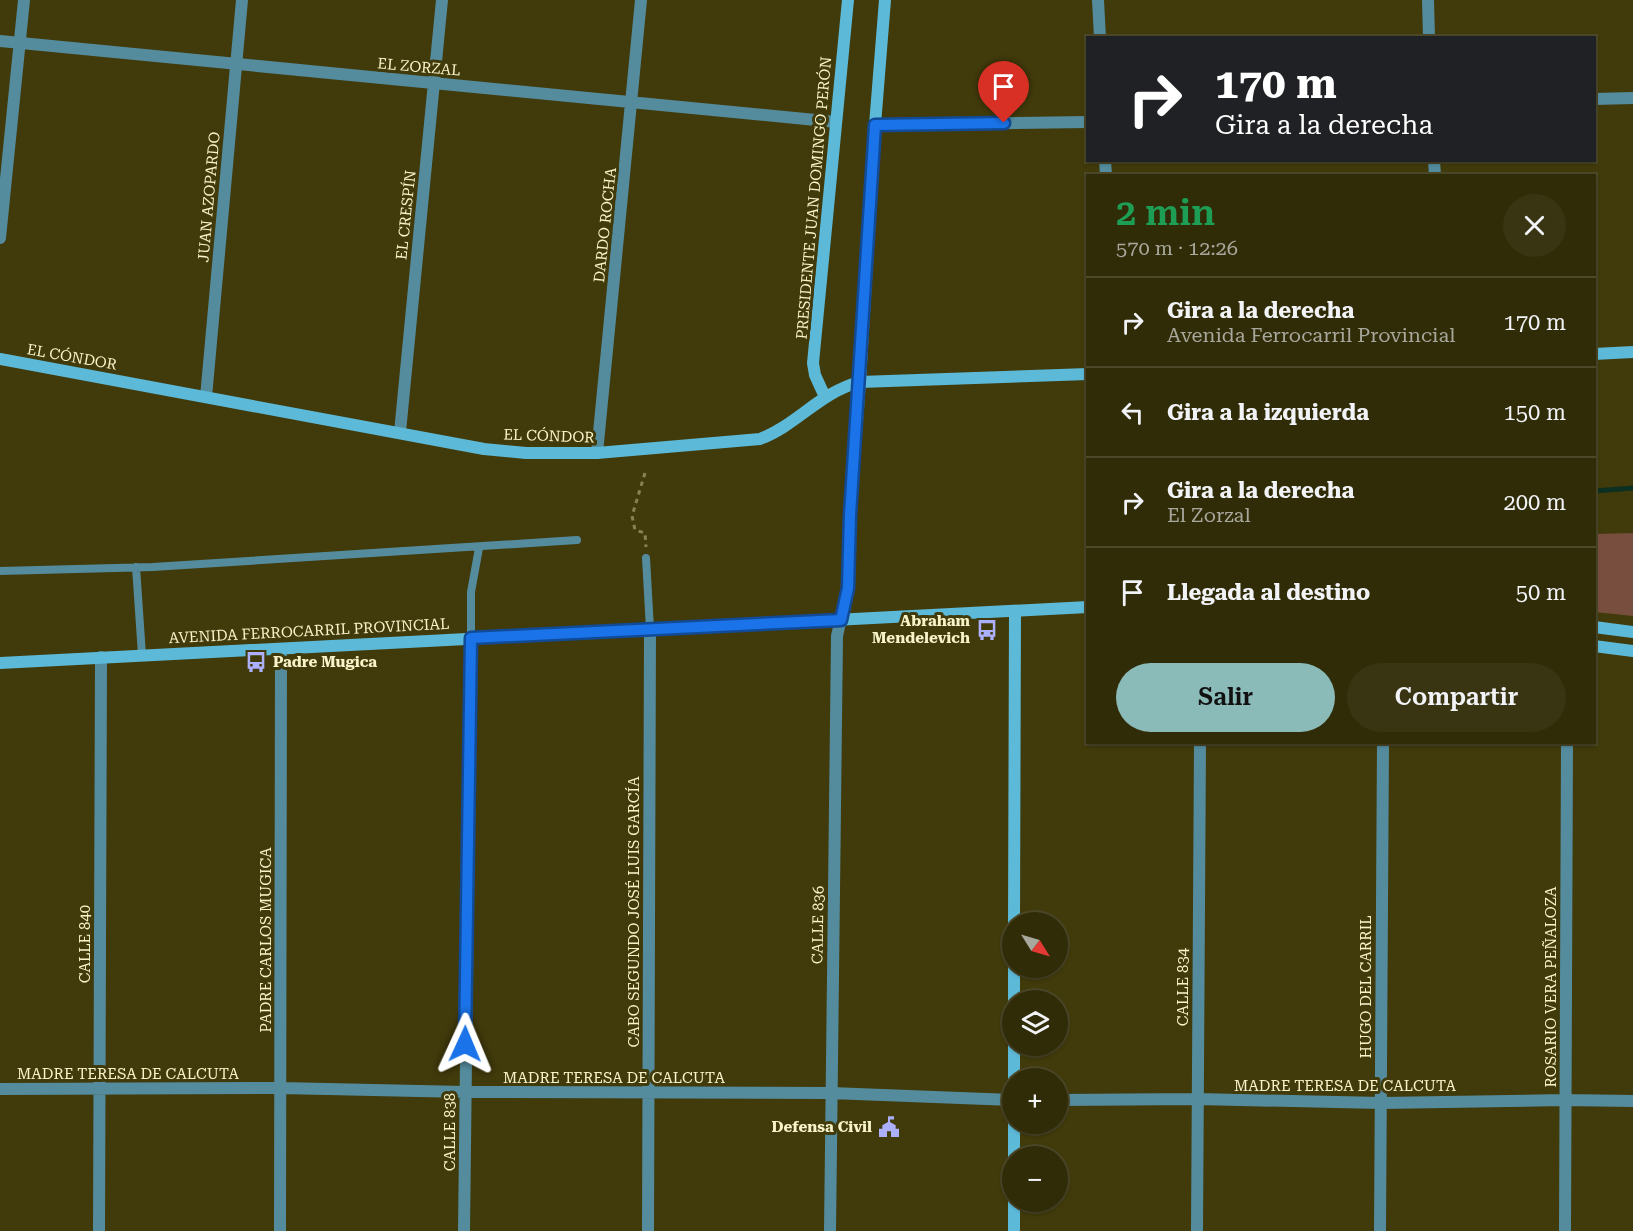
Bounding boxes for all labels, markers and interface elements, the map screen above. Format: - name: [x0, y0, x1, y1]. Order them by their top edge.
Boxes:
- street label: EL ZORZAL: [377, 54, 461, 80]
- street label: PRESIDENTE JUAN DOMINGO PERÓN: [792, 56, 835, 340]
- text: 170 m: [1215, 59, 1337, 108]
- icon: right: [1116, 60, 1194, 138]
- pin: [978, 61, 1029, 123]
- icon: arrive: [987, 70, 1020, 103]
- text: Gira a la derecha: [1215, 109, 1433, 141]
- street label: JUAN AZOPARDO: [194, 131, 224, 263]
- street label: DARDO ROCHA: [590, 166, 620, 283]
- street label: EL CRESPÍN: [392, 169, 420, 261]
- text: 2 min: [1116, 192, 1215, 234]
- button: close: [1503, 194, 1566, 257]
- text: 570 m · 12:26: [1116, 236, 1238, 260]
- text: Gira a la derecha: [1167, 298, 1354, 323]
- icon: right: [1116, 306, 1149, 339]
- text: 170 m: [1503, 310, 1566, 335]
- text: Avenida Ferrocarril Provincial: [1167, 323, 1455, 347]
- street label: EL CÓNDOR: [25, 339, 119, 374]
- icon: left: [1116, 396, 1149, 429]
- text: Gira a la izquierda: [1167, 400, 1369, 425]
- text: 150 m: [1503, 400, 1566, 425]
- street label: EL CÓNDOR: [503, 424, 596, 447]
- text: Gira a la derecha: [1167, 478, 1354, 503]
- icon: right: [1116, 486, 1149, 519]
- text: 200 m: [1503, 490, 1566, 515]
- text: El Zorzal: [1167, 503, 1251, 527]
- icon: arrive: [1116, 576, 1149, 609]
- text: Llegada al destino: [1167, 580, 1370, 605]
- text: 50 m: [1516, 580, 1566, 605]
- place label: Abraham Mendelevich: [872, 612, 971, 647]
- street label: AVENIDA FERROCARRIL PROVINCIAL: [168, 615, 450, 647]
- bus stop icon: Abraham Mendelevich: [975, 618, 999, 642]
- bus stop icon: Padre Mugica: [244, 650, 268, 674]
- place label: Padre Mugica: [273, 653, 377, 671]
- button: Salir: [1116, 663, 1335, 732]
- button: Compartir: [1347, 663, 1566, 732]
- street label: CABO SEGUNDO JOSÉ LUIS GARCÍA: [625, 776, 643, 1048]
- street label: PADRE CARLOS MUGICA: [257, 847, 275, 1033]
- street label: CALLE 836: [808, 886, 828, 964]
- street label: ROSARIO VERA PEÑALOZA: [1542, 886, 1560, 1088]
- street label: CALLE 840: [76, 905, 94, 983]
- north arrow: [1002, 912, 1068, 978]
- map controls: [1002, 912, 1068, 1212]
- street label: HUGO DEL CARRIL: [1357, 915, 1375, 1059]
- street label: CALLE 834: [1174, 947, 1192, 1026]
- button: layers: [1002, 990, 1068, 1056]
- position arrow: [433, 1012, 497, 1076]
- street label: MADRE TERESA DE CALCUTA: [17, 1065, 239, 1083]
- button: +: [1002, 1068, 1068, 1134]
- street label: MADRE TERESA DE CALCUTA: [503, 1069, 725, 1087]
- street label: MADRE TERESA DE CALCUTA: [1234, 1077, 1456, 1095]
- street label: CALLE 838: [441, 1093, 459, 1171]
- public building icon: Defensa Civil: [877, 1115, 901, 1139]
- place label: Defensa Civil: [771, 1118, 872, 1136]
- button: −: [1002, 1146, 1068, 1212]

